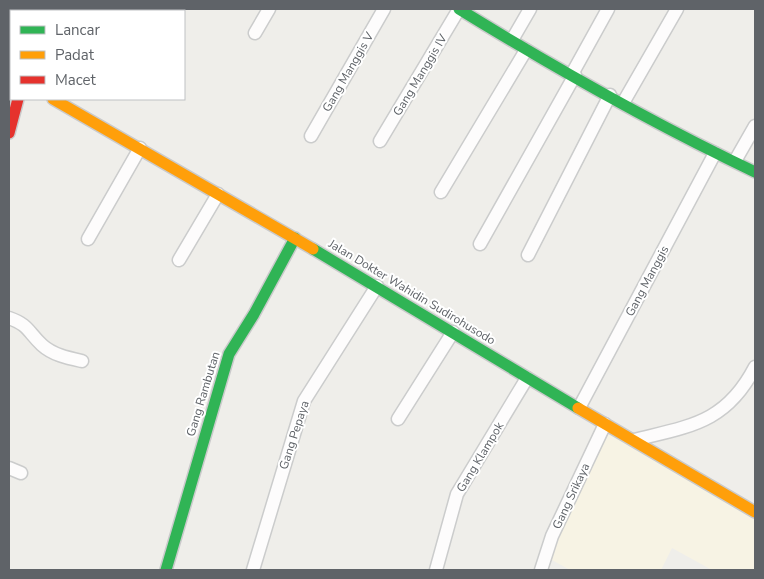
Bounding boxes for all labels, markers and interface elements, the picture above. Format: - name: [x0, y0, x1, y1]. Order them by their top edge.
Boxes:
- legend: [10, 10, 185, 100]
- text: Lancar: [55, 20, 100, 40]
- street label: Gang Manggis V: [319, 29, 378, 115]
- street label: Gang Manggis IV: [389, 31, 451, 119]
- text: Padat: [55, 45, 95, 65]
- text: Macet: [55, 70, 97, 90]
- street label: Jalan Dokter Wahidin Sudirohusodo: [325, 235, 499, 348]
- street label: Gang Manggis: [622, 243, 672, 319]
- street label: Gang Rambutan: [183, 350, 223, 438]
- street label: Gang Pepaya: [275, 399, 313, 471]
- street label: Gang Klampok: [453, 418, 508, 495]
- street label: Gang Srikaya: [549, 460, 593, 532]

